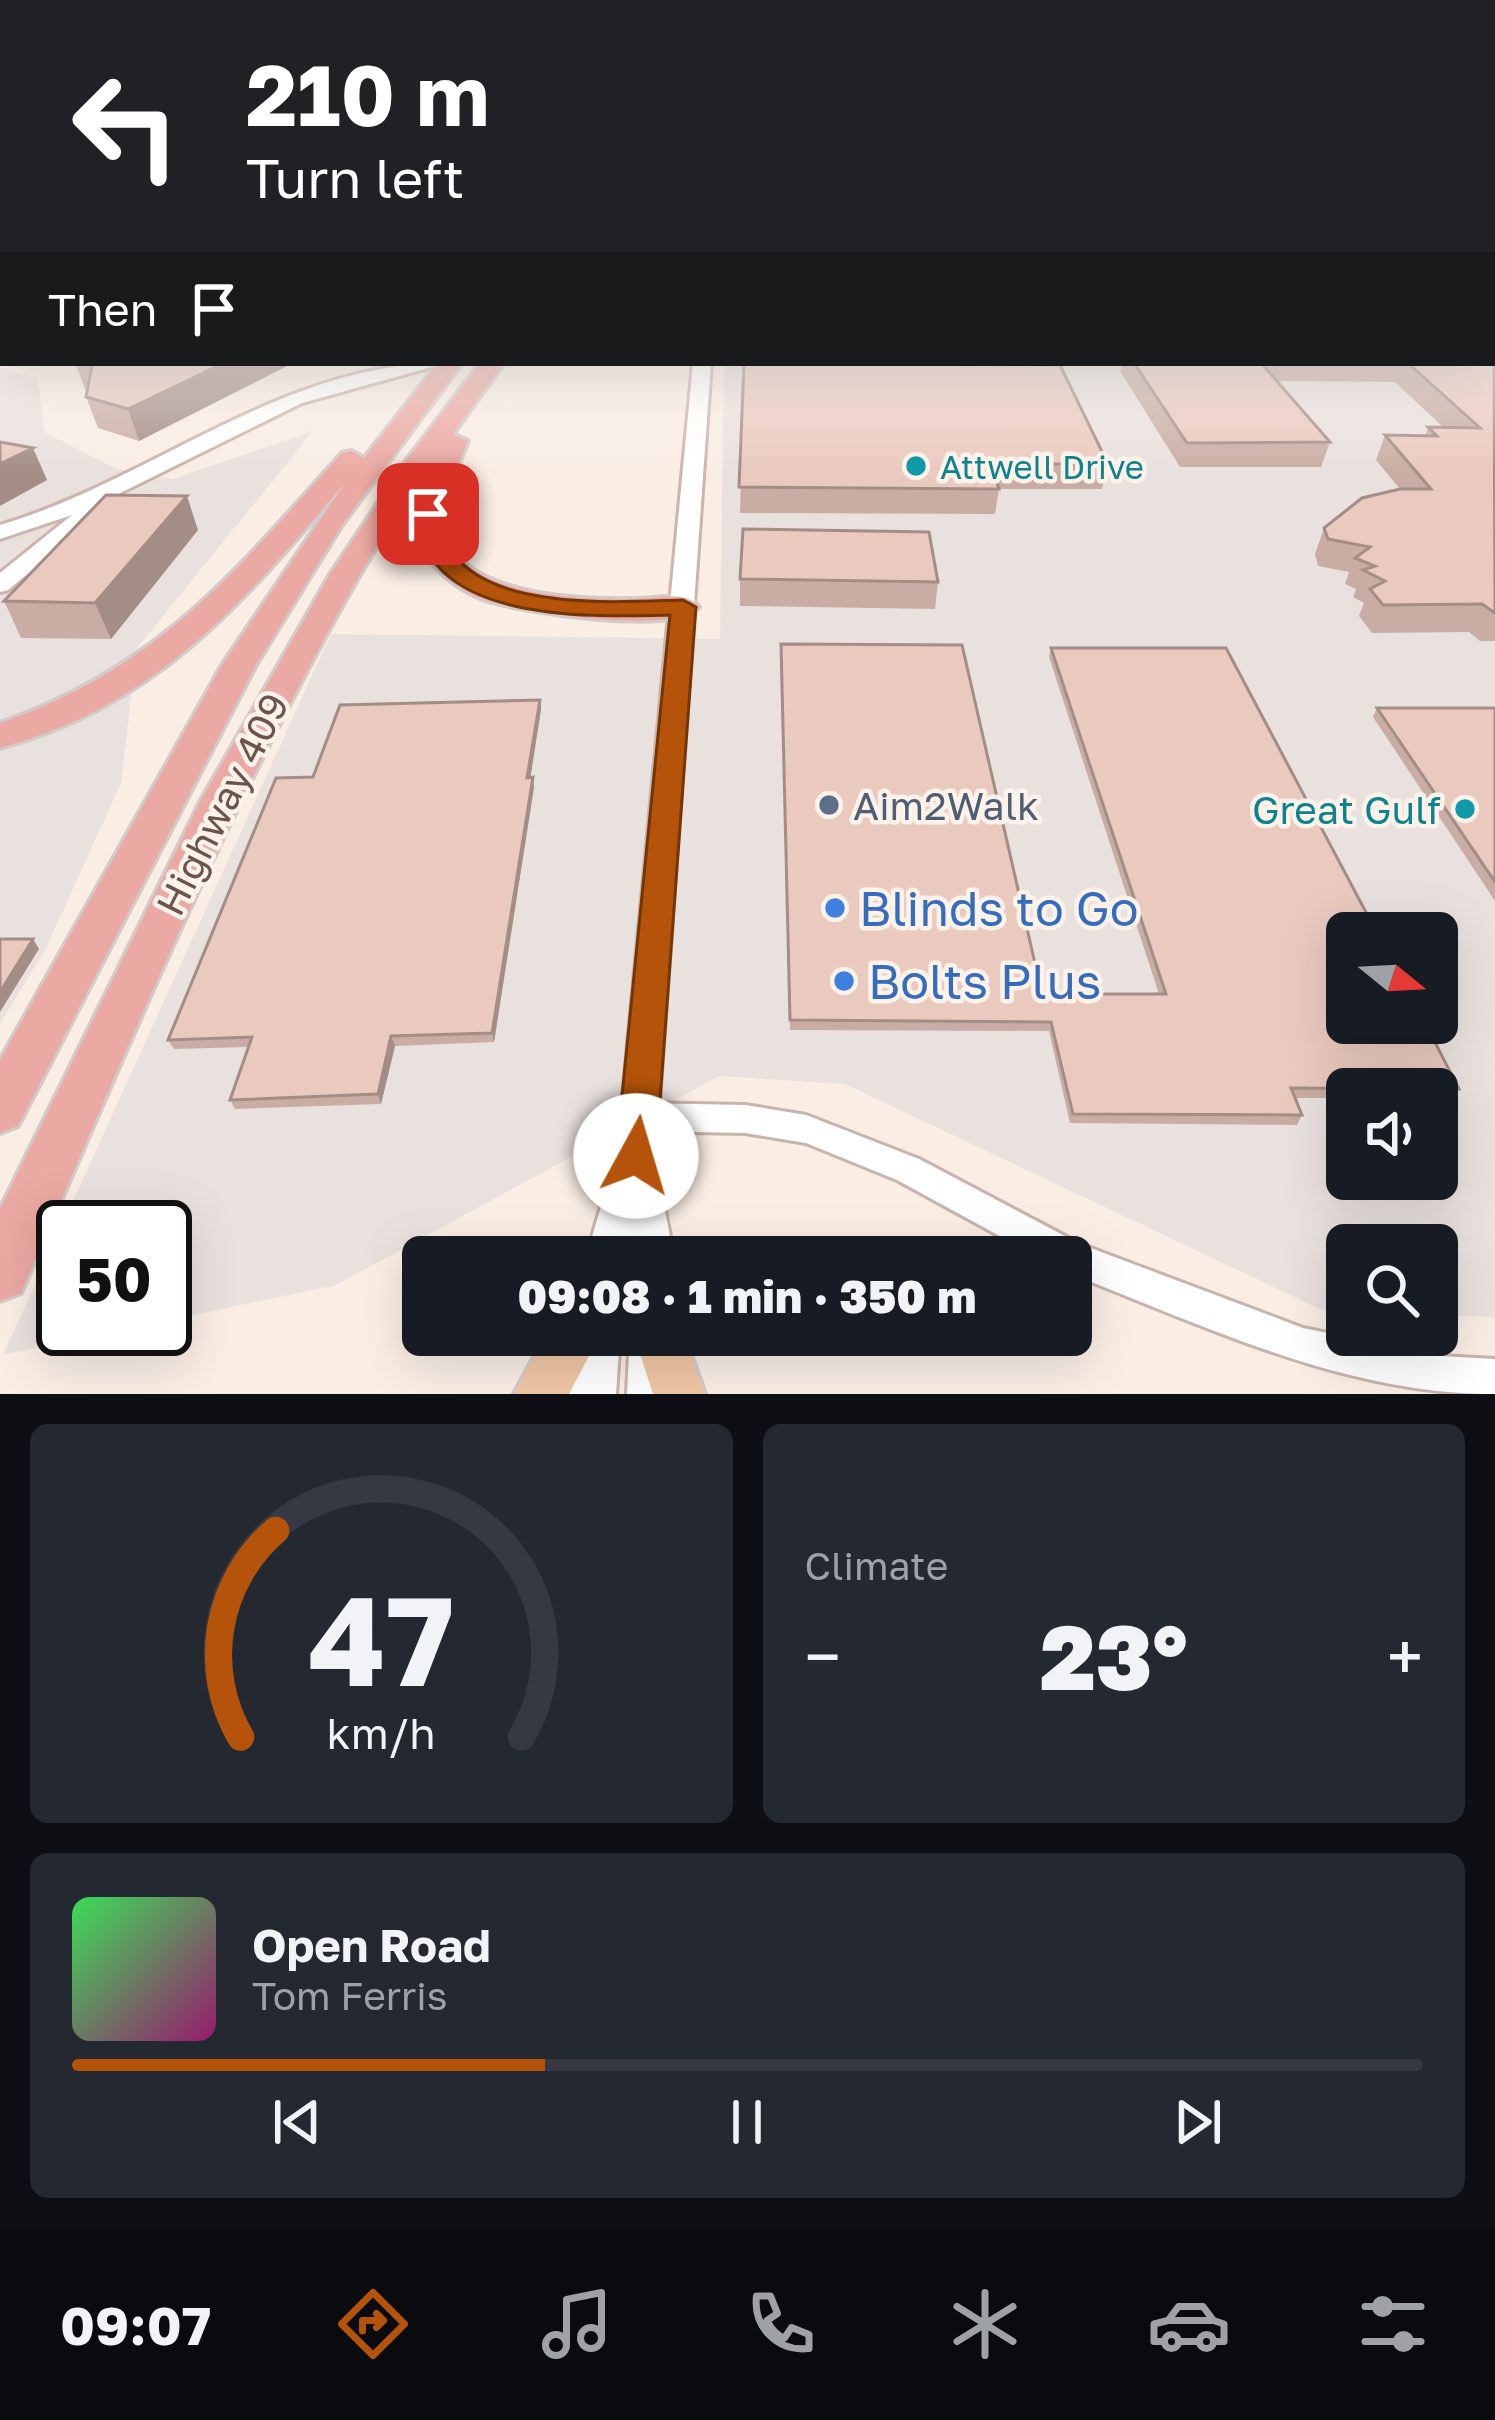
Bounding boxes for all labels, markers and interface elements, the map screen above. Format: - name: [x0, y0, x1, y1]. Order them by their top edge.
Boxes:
- text: 210 m: [246, 44, 490, 144]
- icon: left: [48, 48, 204, 204]
- text: Turn left: [246, 145, 464, 210]
- icon: arrive: [181, 276, 247, 342]
- text: Then: [48, 282, 157, 336]
- place label: Attwell Drive: [940, 447, 1144, 486]
- marker: Attwell Drive: [903, 453, 929, 479]
- pin: [377, 463, 479, 565]
- icon: arrive: [395, 481, 461, 547]
- street label: Highway 409: [146, 685, 298, 923]
- place label: Aim2Walk: [853, 782, 1039, 829]
- place label: Great Gulf: [1252, 786, 1441, 833]
- marker: Aim2Walk: [816, 792, 842, 818]
- marker: Great Gulf: [1452, 796, 1478, 822]
- place label: Blinds to Go: [859, 879, 1139, 937]
- marker: Blinds to Go: [822, 895, 848, 921]
- north arrow: [1326, 912, 1458, 1044]
- map controls: [1326, 912, 1458, 1356]
- place label: Bolts Plus: [868, 952, 1101, 1010]
- marker: Bolts Plus: [831, 968, 857, 994]
- button: sound: [1326, 1068, 1458, 1200]
- position arrow: [573, 1093, 699, 1219]
- speed limit sign: 50: [36, 1200, 192, 1356]
- button: search: [1326, 1224, 1458, 1356]
- text: 09:08 · 1 min · 350 m: [518, 1269, 976, 1323]
- text: Climate: [805, 1542, 948, 1589]
- text: 47: [308, 1564, 454, 1713]
- text: 23°: [1040, 1602, 1188, 1710]
- text: −: [805, 1616, 841, 1696]
- text: +: [1387, 1616, 1423, 1696]
- text: km/h: [327, 1706, 436, 1757]
- text: Open Road: [252, 1918, 491, 1972]
- text: Tom Ferris: [252, 1972, 447, 2019]
- icon: previous: [264, 2089, 330, 2155]
- icon: pause: [714, 2089, 780, 2155]
- icon: next: [1165, 2089, 1231, 2155]
- icon: directions: [331, 2282, 415, 2366]
- icon: music: [535, 2282, 619, 2366]
- icon: phone: [739, 2282, 823, 2366]
- icon: climate: [943, 2282, 1027, 2366]
- icon: car: [1147, 2282, 1231, 2366]
- icon: filters: [1351, 2282, 1435, 2366]
- text: 09:07: [60, 2292, 211, 2357]

